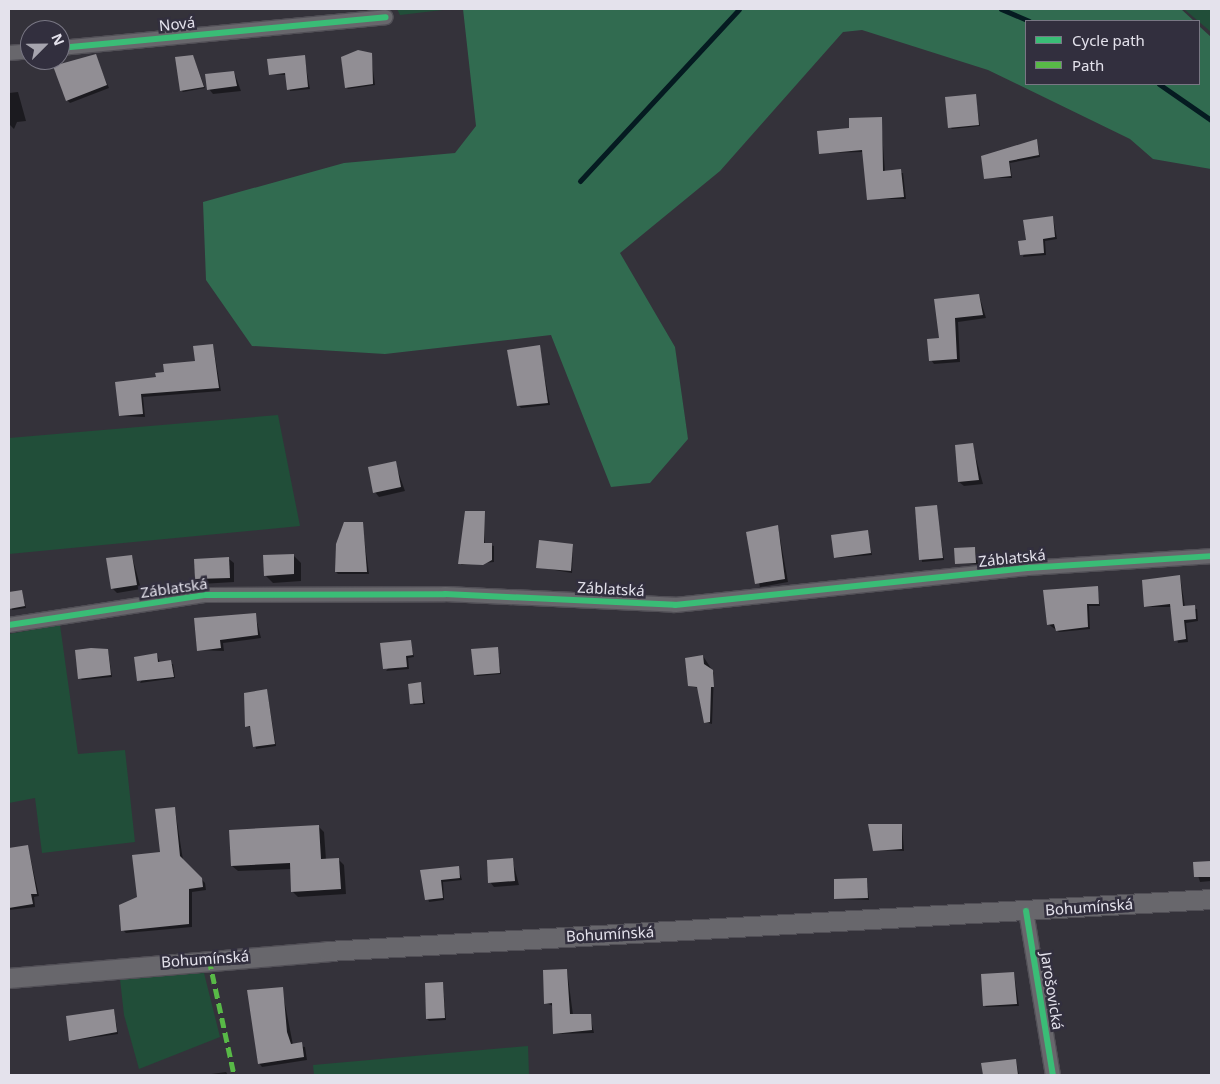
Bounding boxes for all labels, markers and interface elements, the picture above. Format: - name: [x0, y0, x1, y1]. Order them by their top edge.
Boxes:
- street label: Nová: [158, 13, 196, 35]
- north arrow: [20, 20, 70, 70]
- legend: [1025, 20, 1200, 85]
- text: N: [47, 30, 69, 48]
- text: Cycle path: [1072, 30, 1145, 50]
- text: Path: [1072, 55, 1104, 75]
- street label: Záblatská: [977, 546, 1047, 570]
- street label: Záblatská: [139, 574, 209, 602]
- street label: Záblatská: [577, 578, 645, 600]
- street label: Bohumínská: [1044, 895, 1134, 919]
- street label: Bohumínská: [566, 923, 654, 945]
- street label: Bohumínská: [160, 947, 250, 971]
- street label: Jarošovická: [1037, 951, 1067, 1031]

